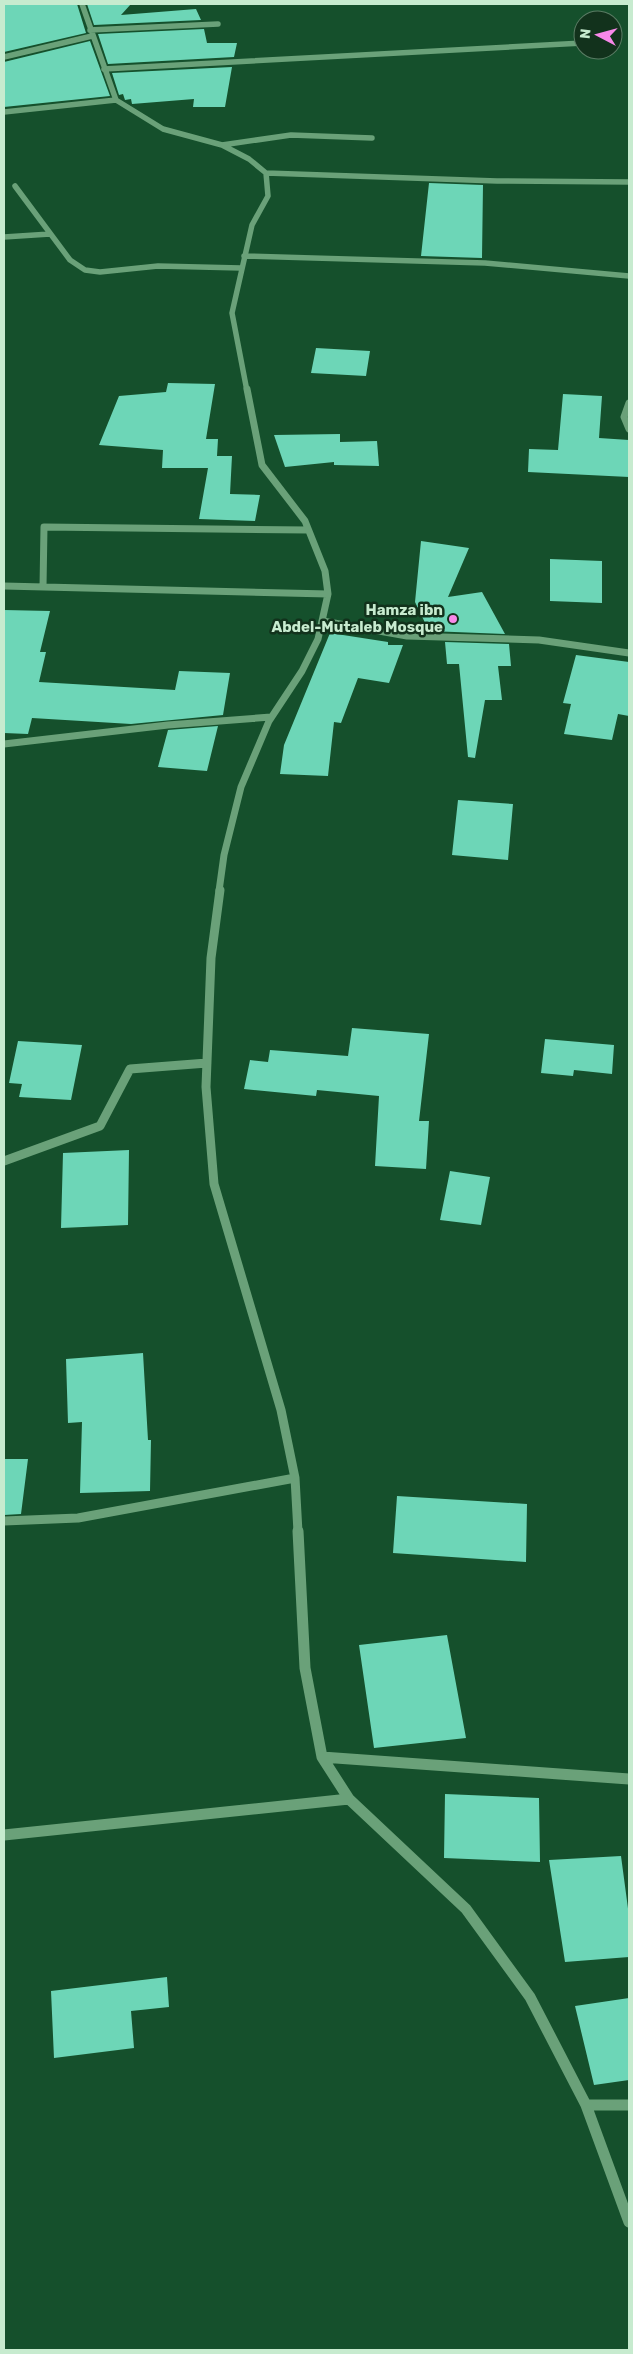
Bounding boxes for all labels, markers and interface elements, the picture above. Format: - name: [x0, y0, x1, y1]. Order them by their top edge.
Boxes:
- north arrow: [573, 10, 623, 60]
- text: N: [577, 28, 595, 40]
- place label: Hamza ibn Abdel-Mutaleb Mosque: [271, 601, 443, 636]
- marker: Hamza ibn Abdel-Mutaleb Mosque: [447, 613, 459, 625]

